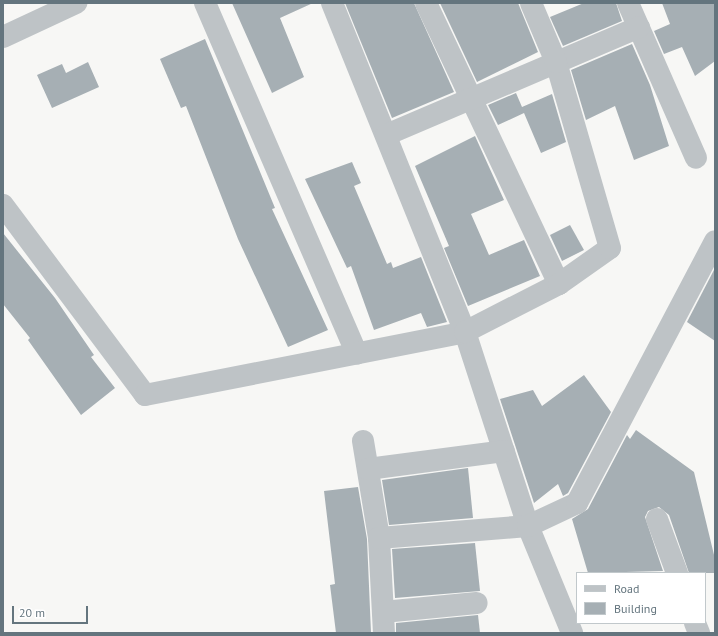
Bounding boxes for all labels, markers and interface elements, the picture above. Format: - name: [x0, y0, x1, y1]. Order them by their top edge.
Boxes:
- legend: [576, 572, 706, 624]
- text: Road: [614, 581, 639, 596]
- scale bar: [14, 598, 90, 624]
- text: Building: [614, 601, 657, 616]
- text: 20 m: [19, 605, 45, 620]

